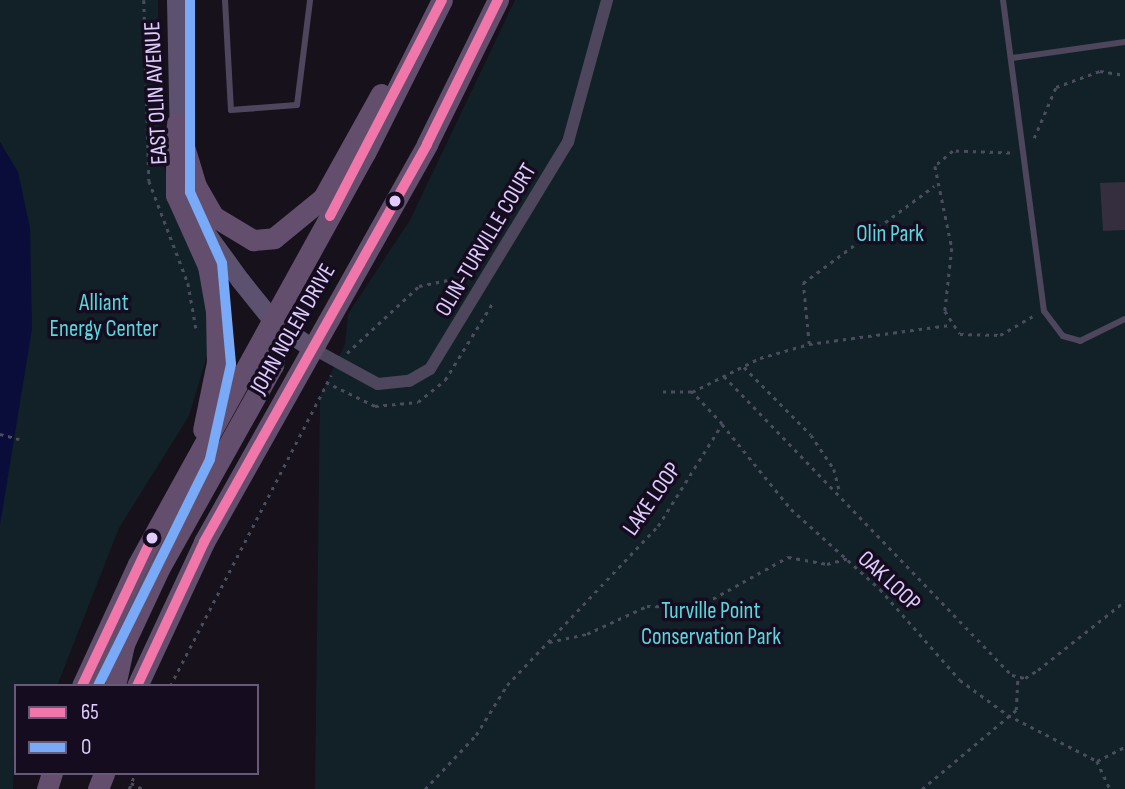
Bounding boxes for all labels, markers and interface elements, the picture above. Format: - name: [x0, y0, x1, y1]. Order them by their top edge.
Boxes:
- street label: EAST OLIN AVENUE: [138, 21, 174, 165]
- street label: OLIN-TURVILLE COURT: [430, 159, 542, 321]
- unlabelled marker: [388, 194, 402, 208]
- park label: Olin Park: [856, 220, 924, 248]
- street label: JOHN NOLEN DRIVE: [245, 259, 341, 399]
- park label: Alliant Energy Center: [50, 289, 158, 343]
- street label: LAKE LOOP: [617, 457, 687, 541]
- unlabelled marker: [145, 531, 159, 545]
- street label: OAK LOOP: [852, 545, 926, 617]
- park label: Turville Point Conservation Park: [641, 597, 781, 651]
- legend: [14, 684, 259, 775]
- text: 65: [81, 700, 99, 725]
- text: O: [81, 735, 91, 760]

